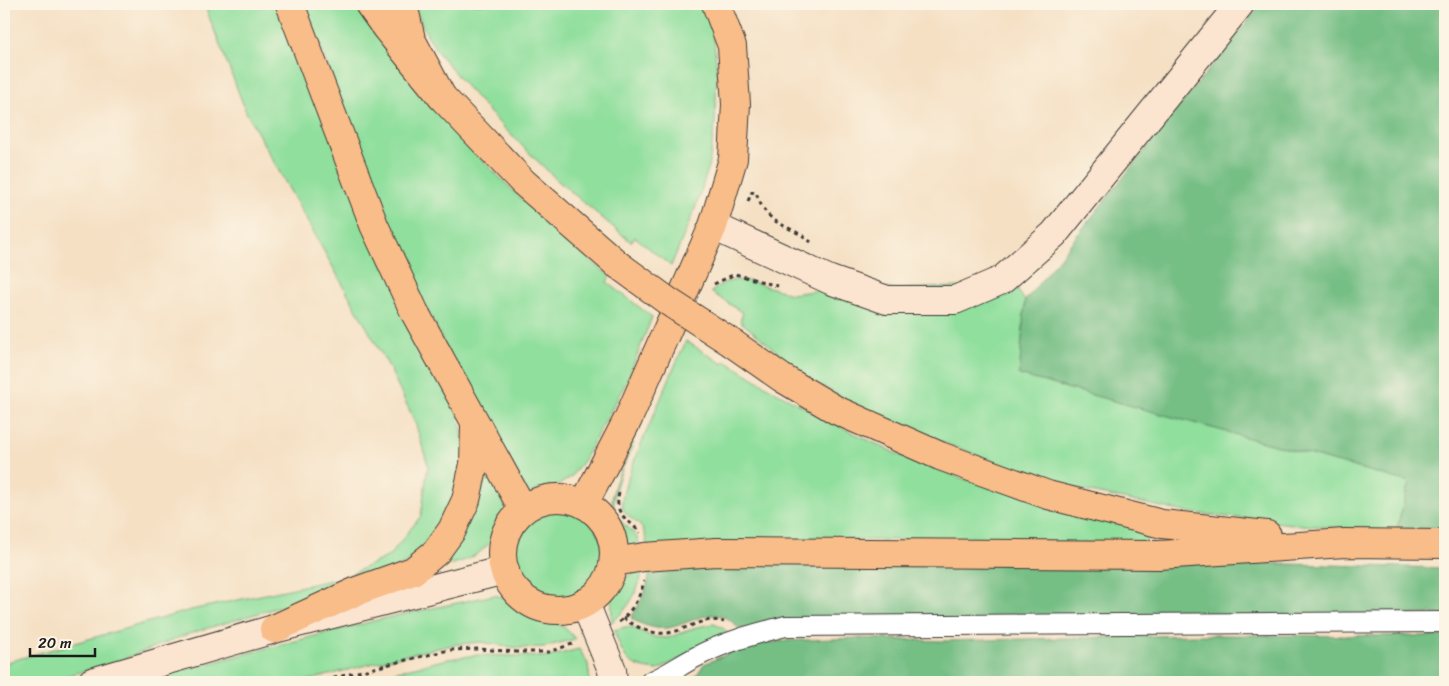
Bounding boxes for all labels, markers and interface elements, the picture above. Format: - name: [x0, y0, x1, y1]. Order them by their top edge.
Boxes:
- scale bar: [30, 626, 95, 658]
- text: 20 m: [38, 630, 72, 656]

